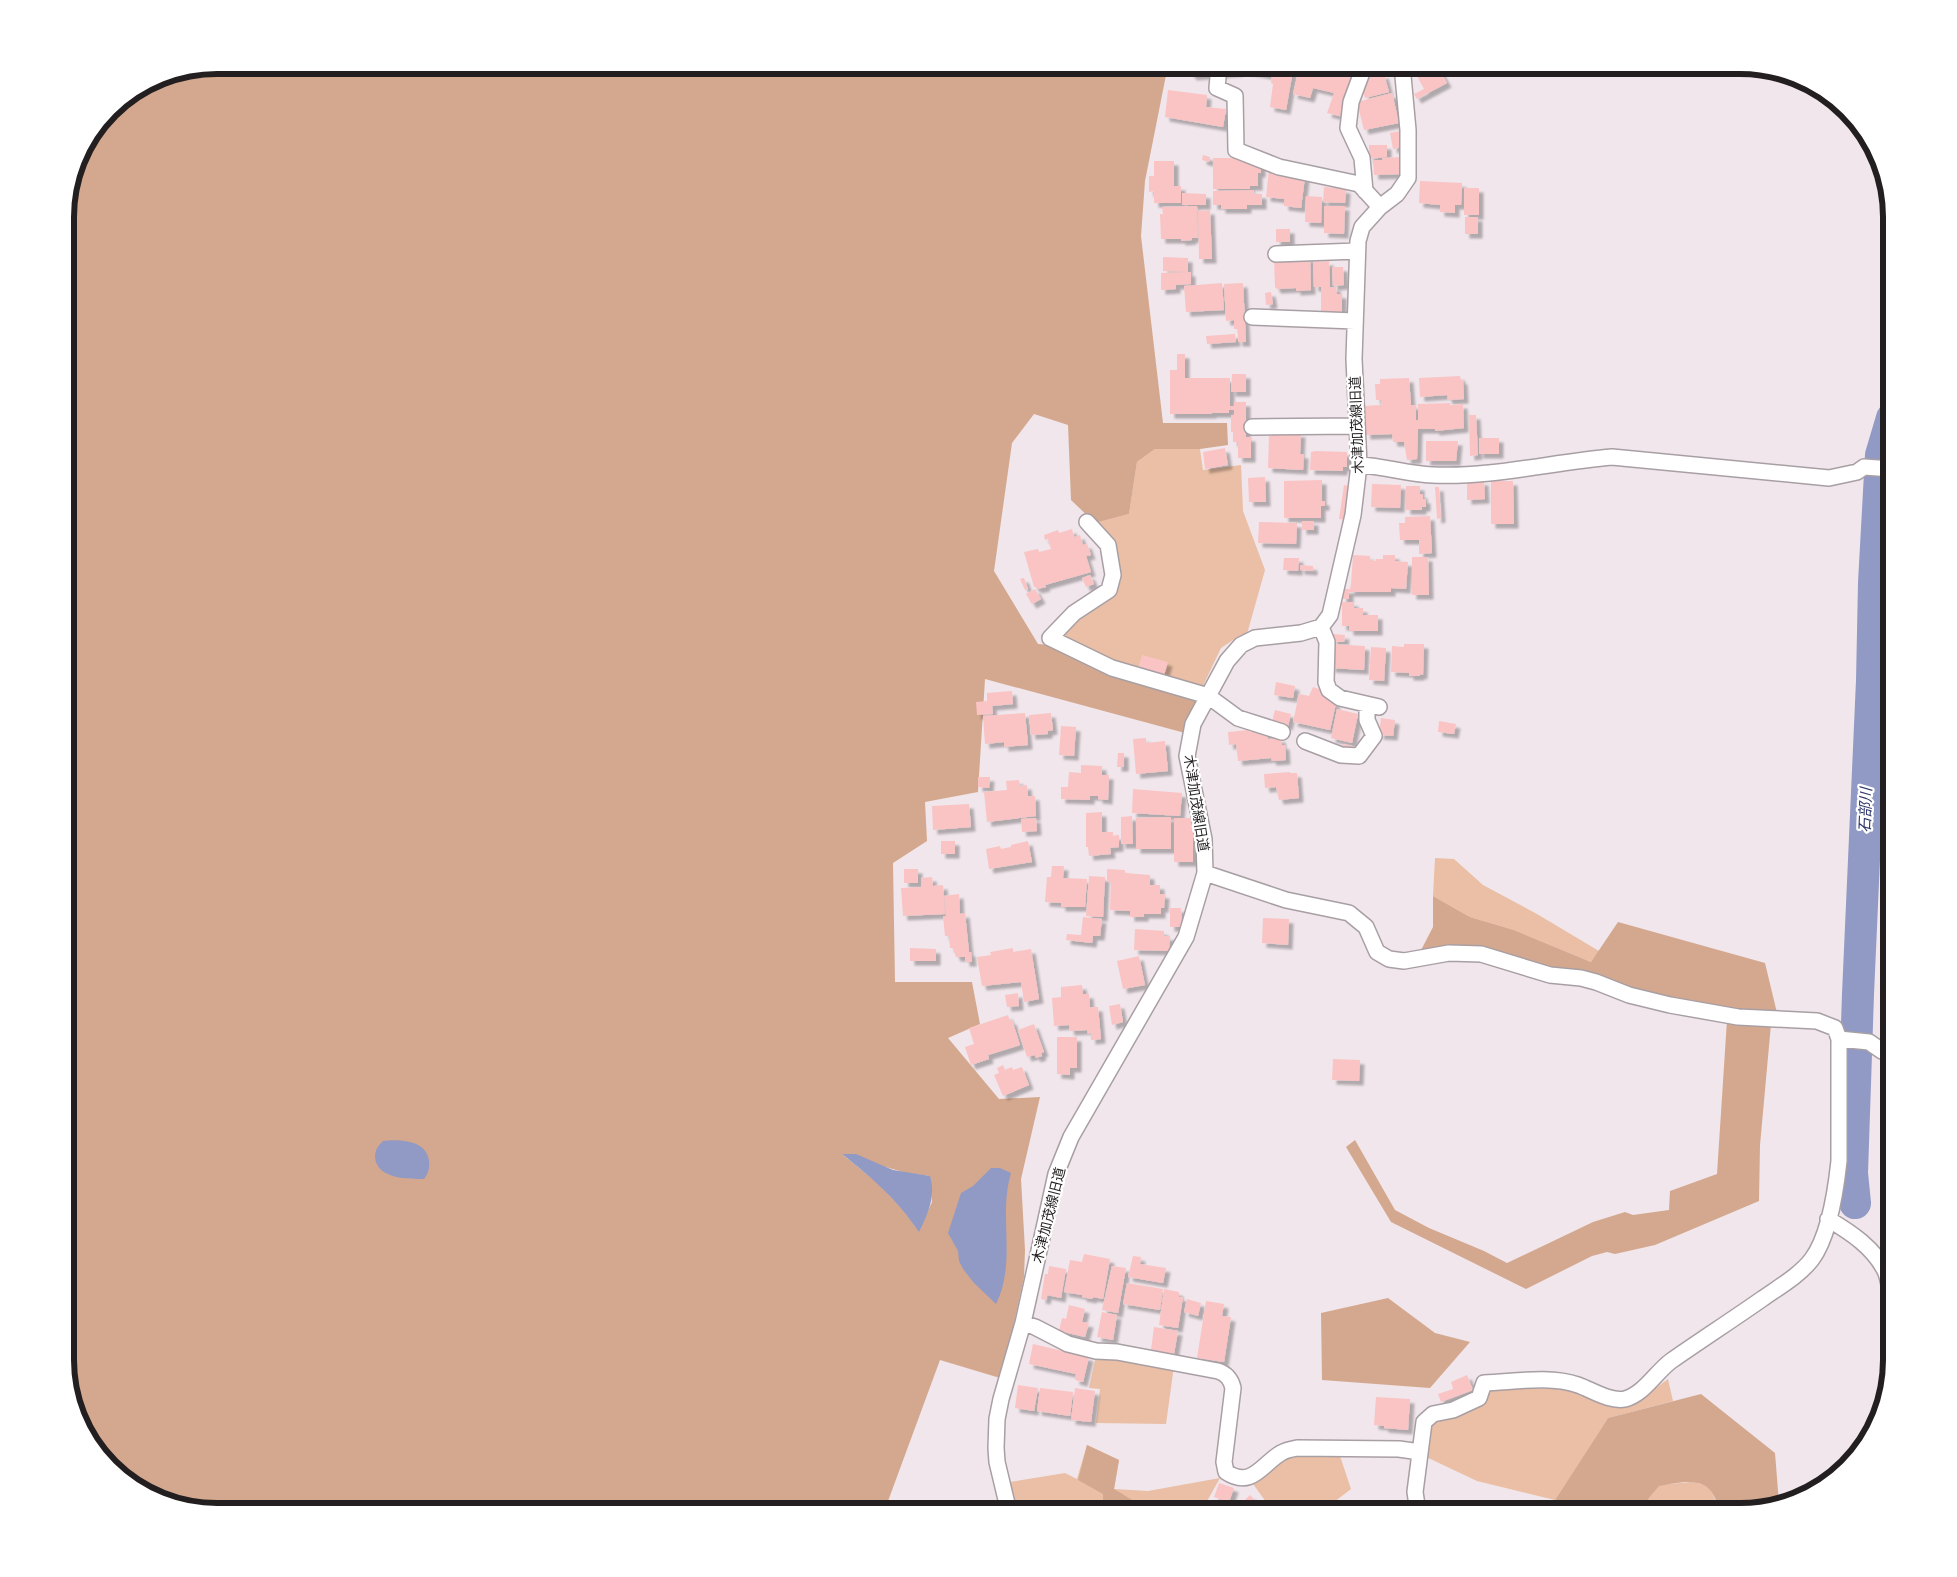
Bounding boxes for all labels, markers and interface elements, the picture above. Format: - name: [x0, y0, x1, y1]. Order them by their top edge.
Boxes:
- street label: 木津加茂線旧道: [1346, 376, 1366, 474]
- street label: 木津加茂線旧道: [1181, 753, 1213, 853]
- water label: 石部川: [1855, 785, 1875, 833]
- street label: 木津加茂線旧道: [1028, 1165, 1068, 1265]

